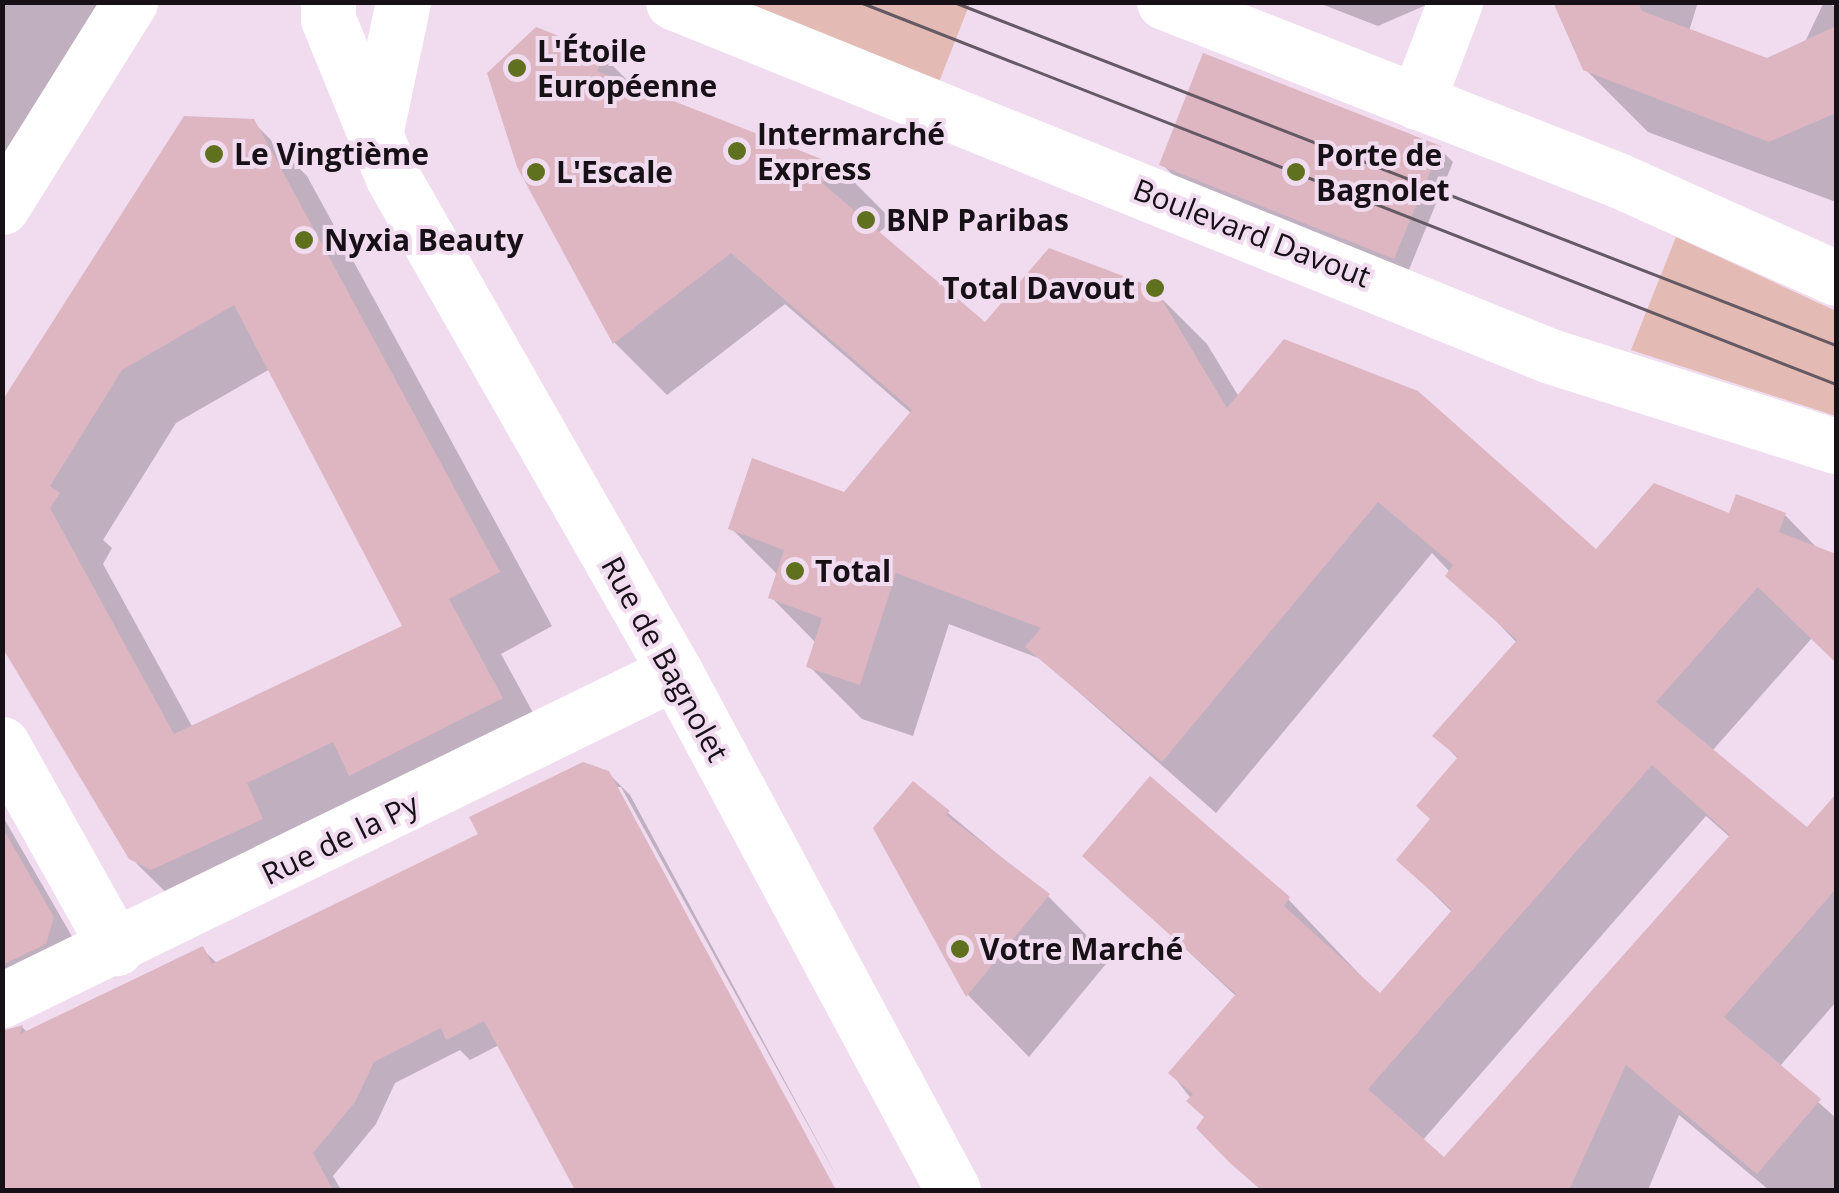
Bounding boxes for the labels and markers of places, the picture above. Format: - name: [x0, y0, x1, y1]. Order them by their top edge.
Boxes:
- place label: L'Étoile Européenne: [537, 33, 717, 104]
- marker: L'Étoile Européenne: [506, 57, 528, 79]
- place label: Intermarché Express: [757, 116, 945, 186]
- place label: Le Vingtième: [234, 136, 429, 172]
- place label: Porte de Bagnolet: [1316, 137, 1449, 208]
- marker: Intermarché Express: [726, 140, 748, 162]
- marker: Le Vingtième: [203, 143, 225, 165]
- place label: L'Escale: [556, 154, 673, 190]
- marker: L'Escale: [525, 161, 547, 183]
- marker: Porte de Bagnolet: [1285, 161, 1307, 183]
- place label: BNP Paribas: [886, 202, 1069, 238]
- marker: BNP Paribas: [855, 209, 877, 231]
- place label: Nyxia Beauty: [324, 222, 524, 258]
- marker: Nyxia Beauty: [293, 229, 315, 251]
- place label: Total Davout: [942, 270, 1135, 306]
- marker: Total Davout: [1144, 277, 1166, 299]
- place label: Total: [815, 553, 891, 589]
- marker: Total: [784, 560, 806, 582]
- place label: Votre Marché: [980, 931, 1183, 967]
- marker: Votre Marché: [949, 938, 971, 960]

